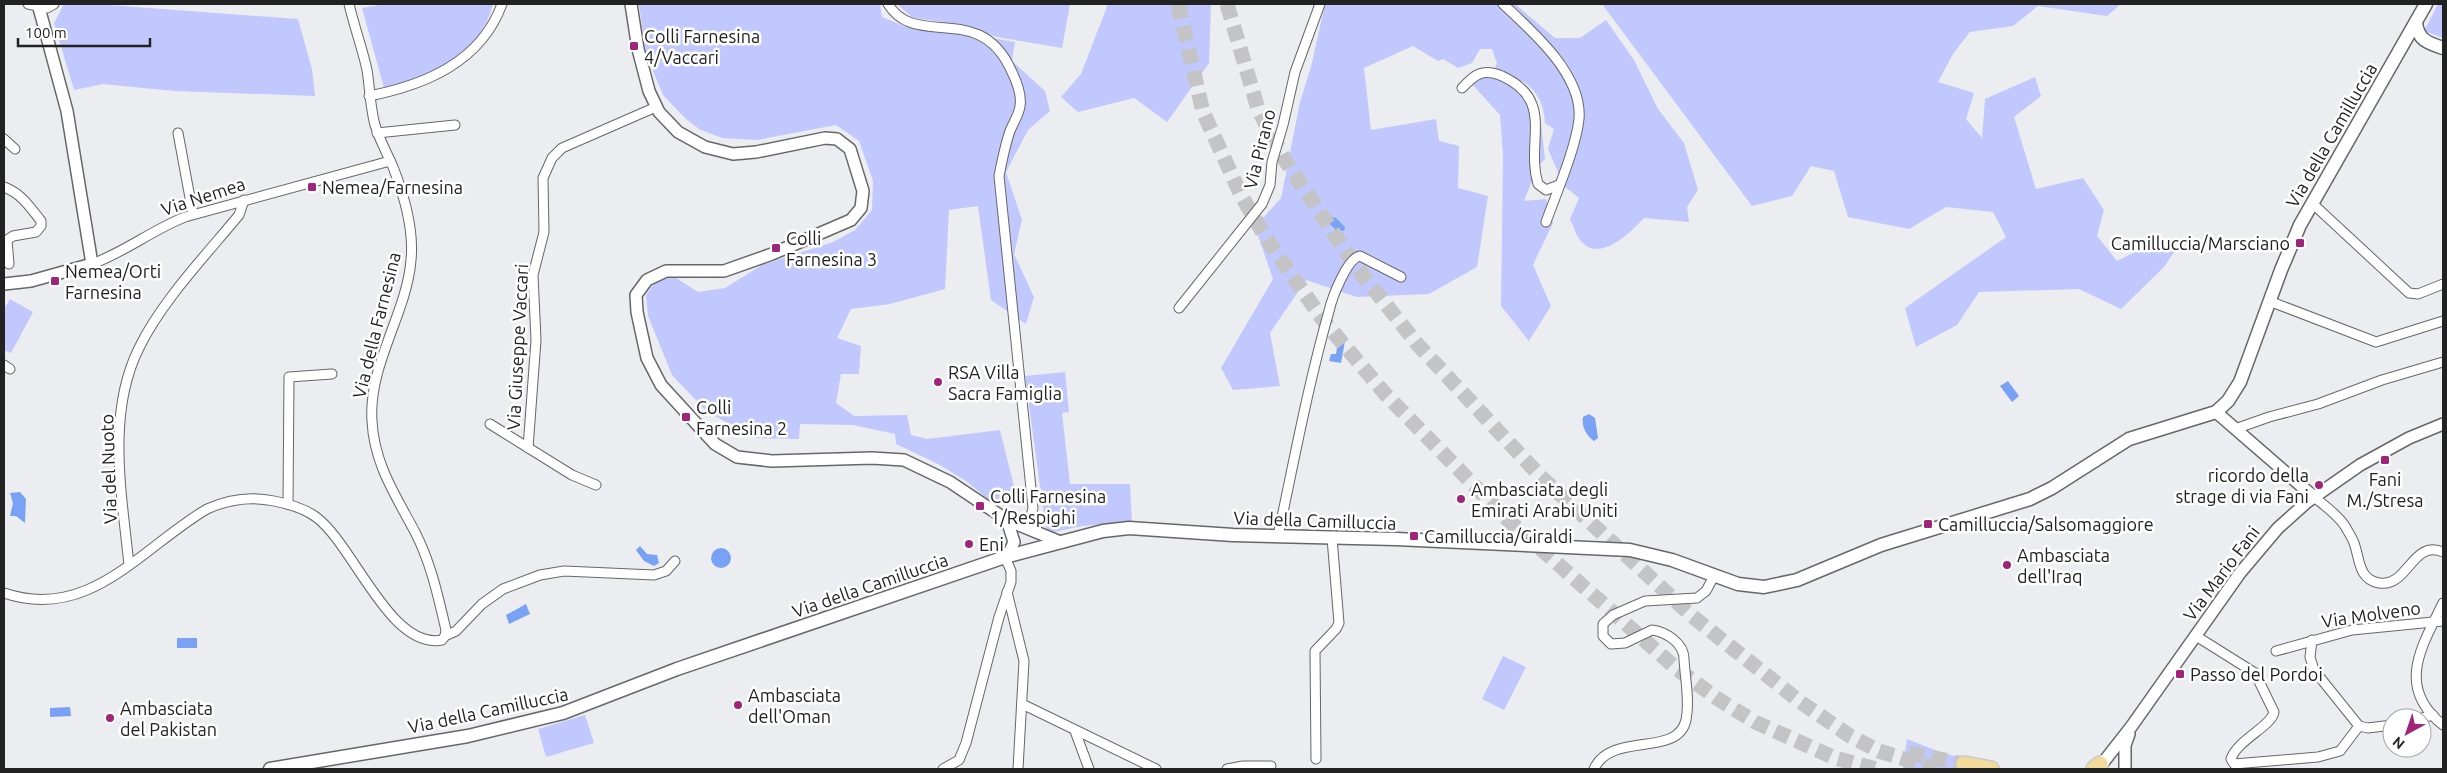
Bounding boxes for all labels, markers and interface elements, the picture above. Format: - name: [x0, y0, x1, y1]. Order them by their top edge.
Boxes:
- scale bar: [18, 15, 150, 47]
- text: 100 m: [25, 24, 67, 41]
- place label: Colli Farnesina 4/Vaccari: [644, 26, 760, 67]
- marker: Colli Farnesina 4/Vaccari: [628, 40, 640, 52]
- street label: Via della Camilluccia: [2282, 59, 2380, 211]
- street label: Via Pirano: [1239, 107, 1279, 191]
- street label: Via Nemea: [158, 173, 248, 219]
- place label: Nemea/Farnesina: [322, 177, 463, 197]
- marker: Nemea/Farnesina: [306, 181, 318, 193]
- place label: Colli Farnesina 3: [786, 228, 877, 269]
- place label: Camilluccia/Marsciano: [2111, 233, 2290, 253]
- marker: Camilluccia/Marsciano: [2294, 237, 2306, 249]
- marker: Colli Farnesina 3: [770, 242, 782, 254]
- street label: Via della Farnesina: [348, 250, 404, 400]
- place label: Nemea/Orti Farnesina: [65, 261, 161, 302]
- street label: Via Giuseppe Vaccari: [503, 263, 531, 431]
- marker: Nemea/Orti Farnesina: [49, 275, 61, 287]
- place label: RSA Villa Sacra Famiglia: [948, 362, 1062, 403]
- marker: RSA Villa Sacra Famiglia: [932, 376, 944, 388]
- place label: Colli Farnesina 2: [696, 397, 787, 438]
- marker: Colli Farnesina 2: [680, 411, 692, 423]
- street label: Via del Nuoto: [96, 414, 120, 524]
- marker: Fani M./Stresa: [2379, 454, 2391, 466]
- place label: ricordo della strage di via Fani: [2175, 465, 2309, 506]
- place label: Fani M./Stresa: [2346, 469, 2424, 510]
- place label: Ambasciata degli Emirati Arabi Uniti: [1471, 479, 1618, 520]
- marker: ricordo della strage di via Fani: [2313, 479, 2325, 491]
- place label: Colli Farnesina 1/Respighi: [990, 486, 1106, 527]
- marker: Ambasciata degli Emirati Arabi Uniti: [1455, 493, 1467, 505]
- marker: Colli Farnesina 1/Respighi: [974, 500, 986, 512]
- street label: Via della Camilluccia: [1233, 507, 1397, 533]
- place label: Camilluccia/Salsomaggiore: [1938, 514, 2154, 534]
- marker: Camilluccia/Salsomaggiore: [1922, 518, 1934, 530]
- street label: Via Mario Fani: [2179, 522, 2263, 624]
- place label: Camilluccia/Giraldi: [1424, 526, 1573, 546]
- marker: Camilluccia/Giraldi: [1408, 530, 1420, 542]
- place label: Eni: [979, 534, 1004, 554]
- marker: Eni: [963, 538, 975, 550]
- place label: Ambasciata dell'Iraq: [2017, 545, 2110, 586]
- street label: Via della Camilluccia: [790, 549, 950, 621]
- marker: Ambasciata dell'Iraq: [2001, 559, 2013, 571]
- street label: Via Molveno: [2320, 597, 2422, 631]
- place label: Passo del Pordoi: [2190, 664, 2323, 684]
- marker: Passo del Pordoi: [2174, 668, 2186, 680]
- street label: Via della Camilluccia: [406, 683, 570, 737]
- place label: Ambasciata dell'Oman: [748, 685, 841, 726]
- place label: Ambasciata del Pakistan: [120, 698, 217, 739]
- marker: Ambasciata dell'Oman: [732, 699, 744, 711]
- north arrow: [2382, 708, 2432, 758]
- marker: Ambasciata del Pakistan: [104, 712, 116, 724]
- text: N: [2389, 733, 2408, 752]

